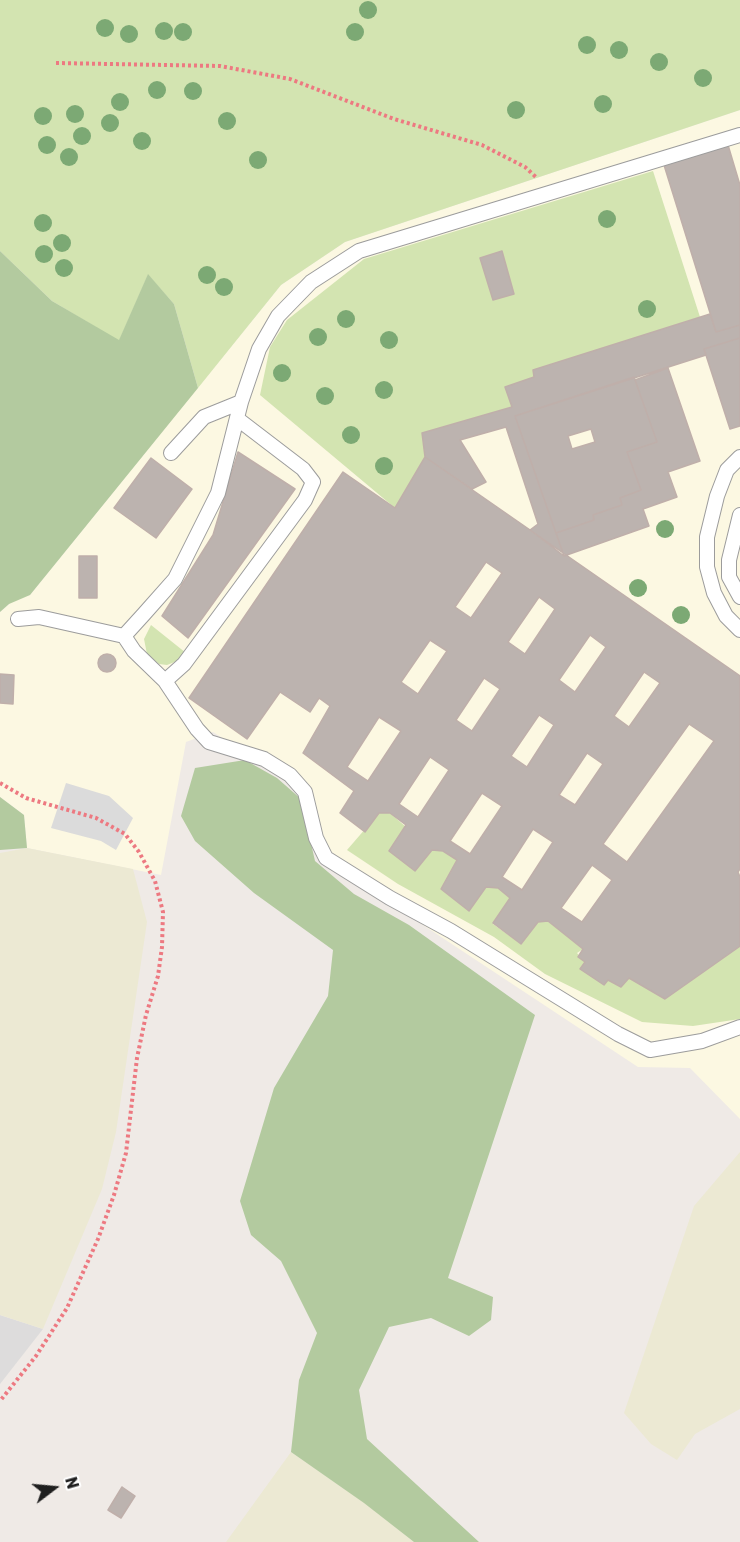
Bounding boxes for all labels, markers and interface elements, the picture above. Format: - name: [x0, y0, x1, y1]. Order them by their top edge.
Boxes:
- north arrow: [24, 1458, 84, 1518]
- text: N: [61, 1475, 83, 1491]

